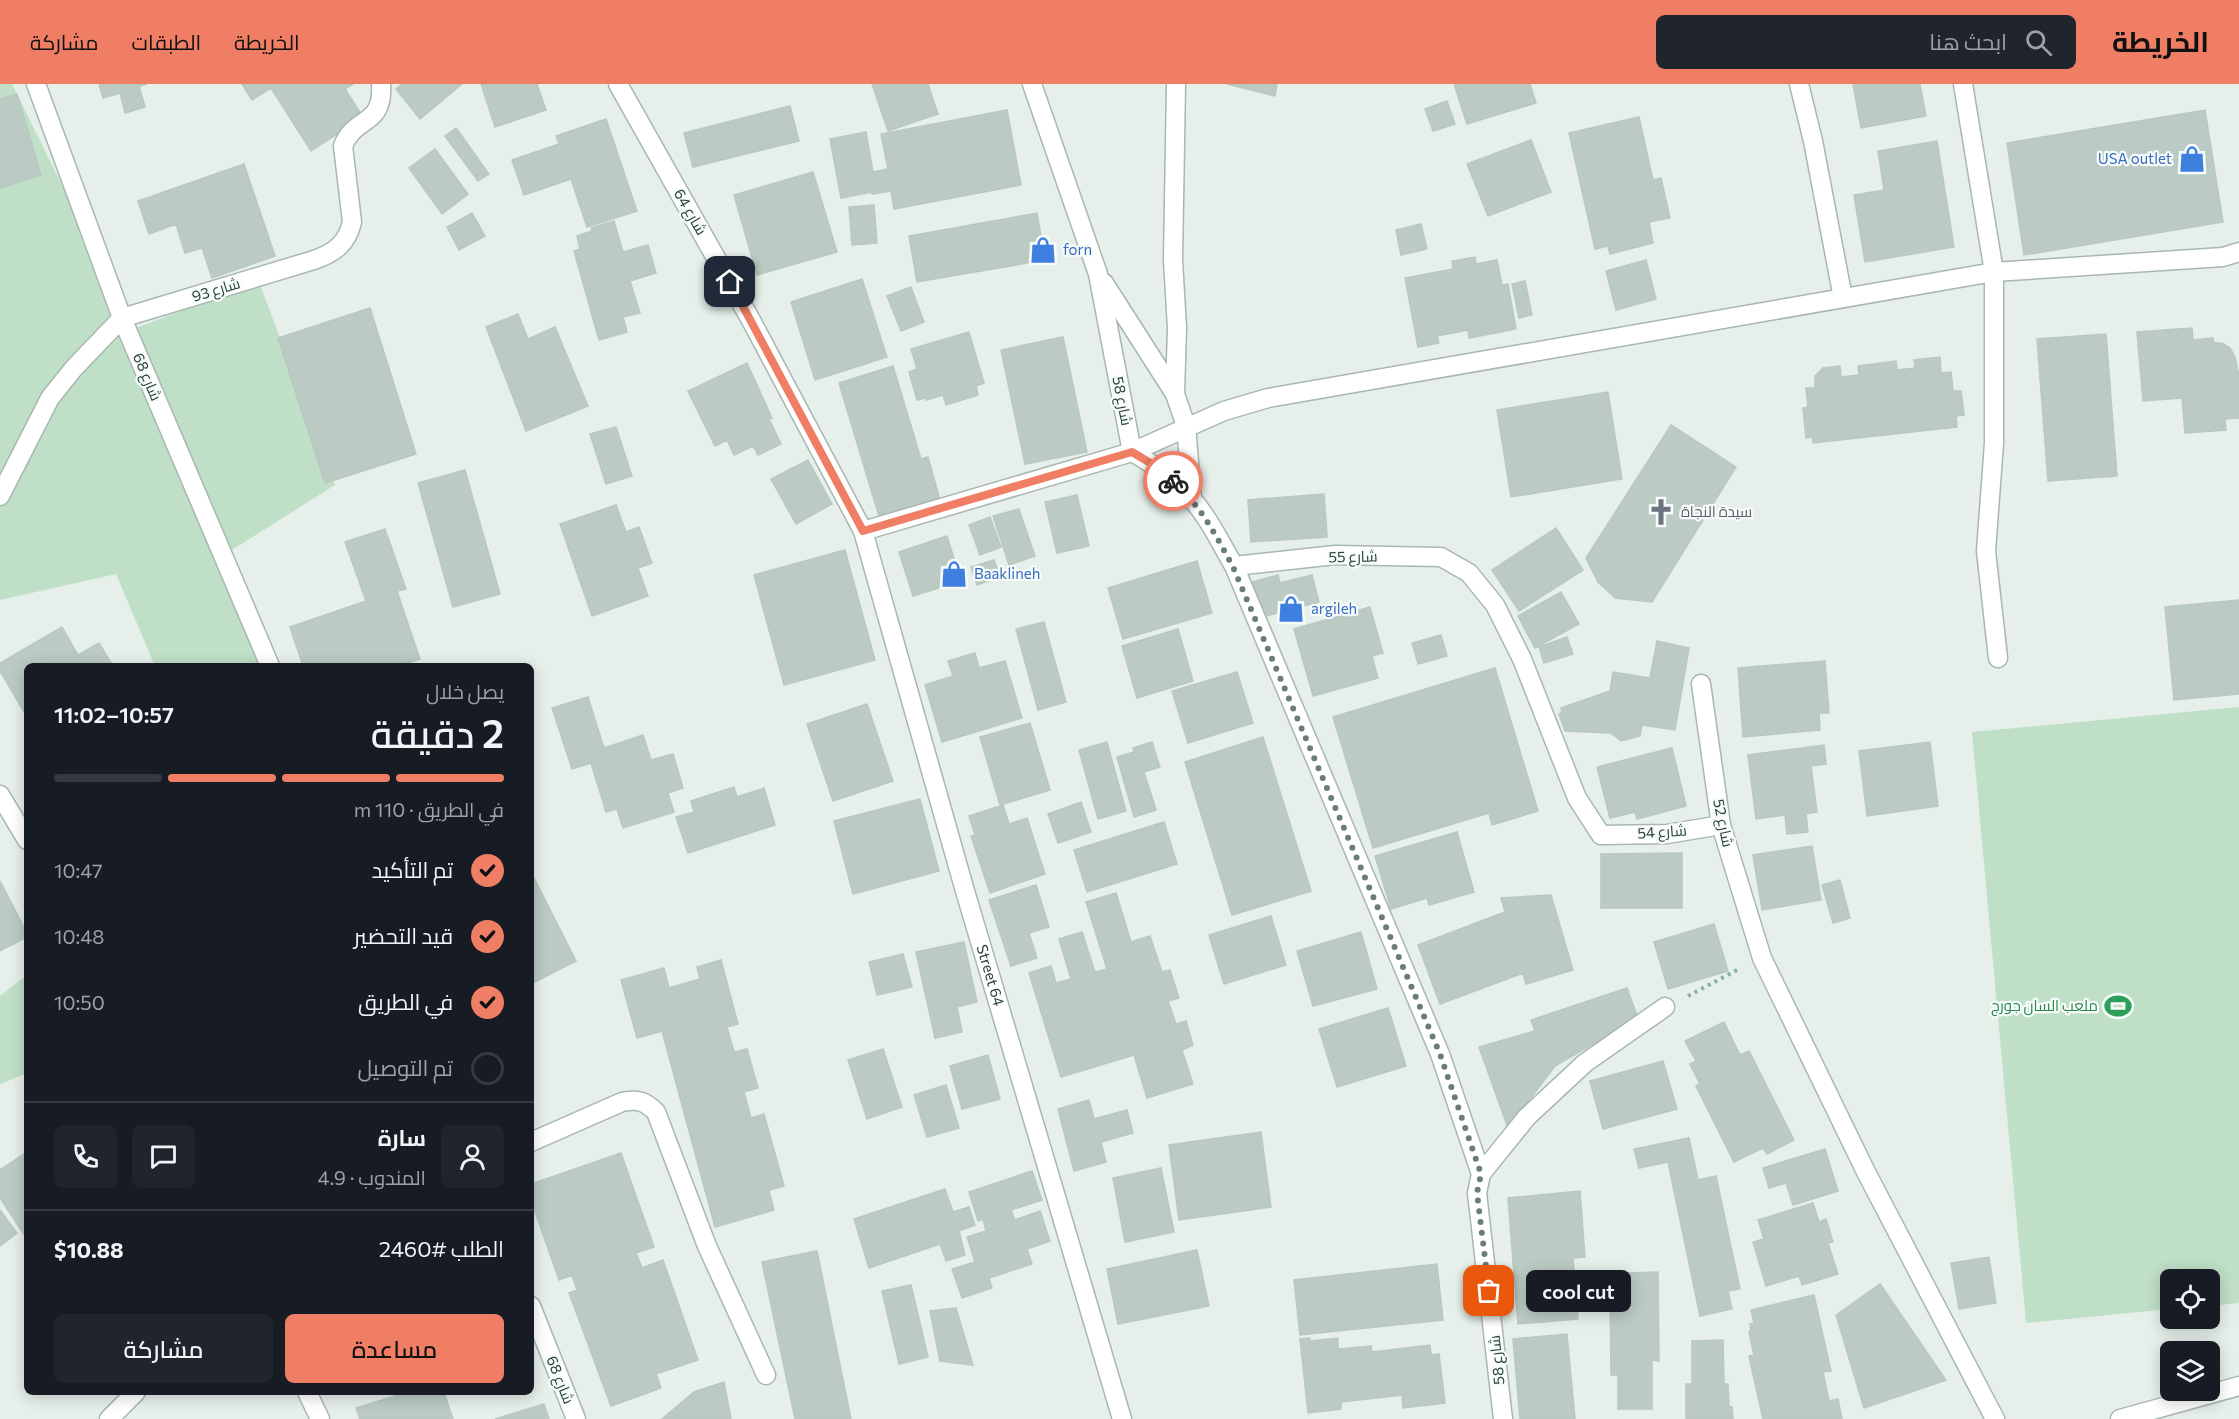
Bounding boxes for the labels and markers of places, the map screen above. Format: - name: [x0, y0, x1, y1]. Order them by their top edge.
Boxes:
- shop icon: USA outlet: [2177, 144, 2207, 174]
- place label: USA outlet: [2098, 149, 2172, 167]
- shop icon: forn: [1028, 235, 1058, 265]
- place label: forn: [1063, 240, 1092, 258]
- pin: [704, 256, 755, 307]
- church icon: سيدة النجاة: [1646, 497, 1676, 527]
- place label: سيدة النجاة: [1681, 502, 1752, 520]
- shop icon: Baaklineh: [939, 559, 969, 589]
- place label: Baaklineh: [974, 564, 1040, 582]
- shop icon: argileh: [1276, 594, 1306, 624]
- place label: argileh: [1311, 599, 1357, 617]
- sports icon: ملعب السان جورج: [2103, 991, 2133, 1021]
- place label: ملعب السان جورج: [1991, 996, 2098, 1017]
- pin: [1463, 1265, 1514, 1316]
- callout: cool cut: [1525, 1270, 1630, 1312]

